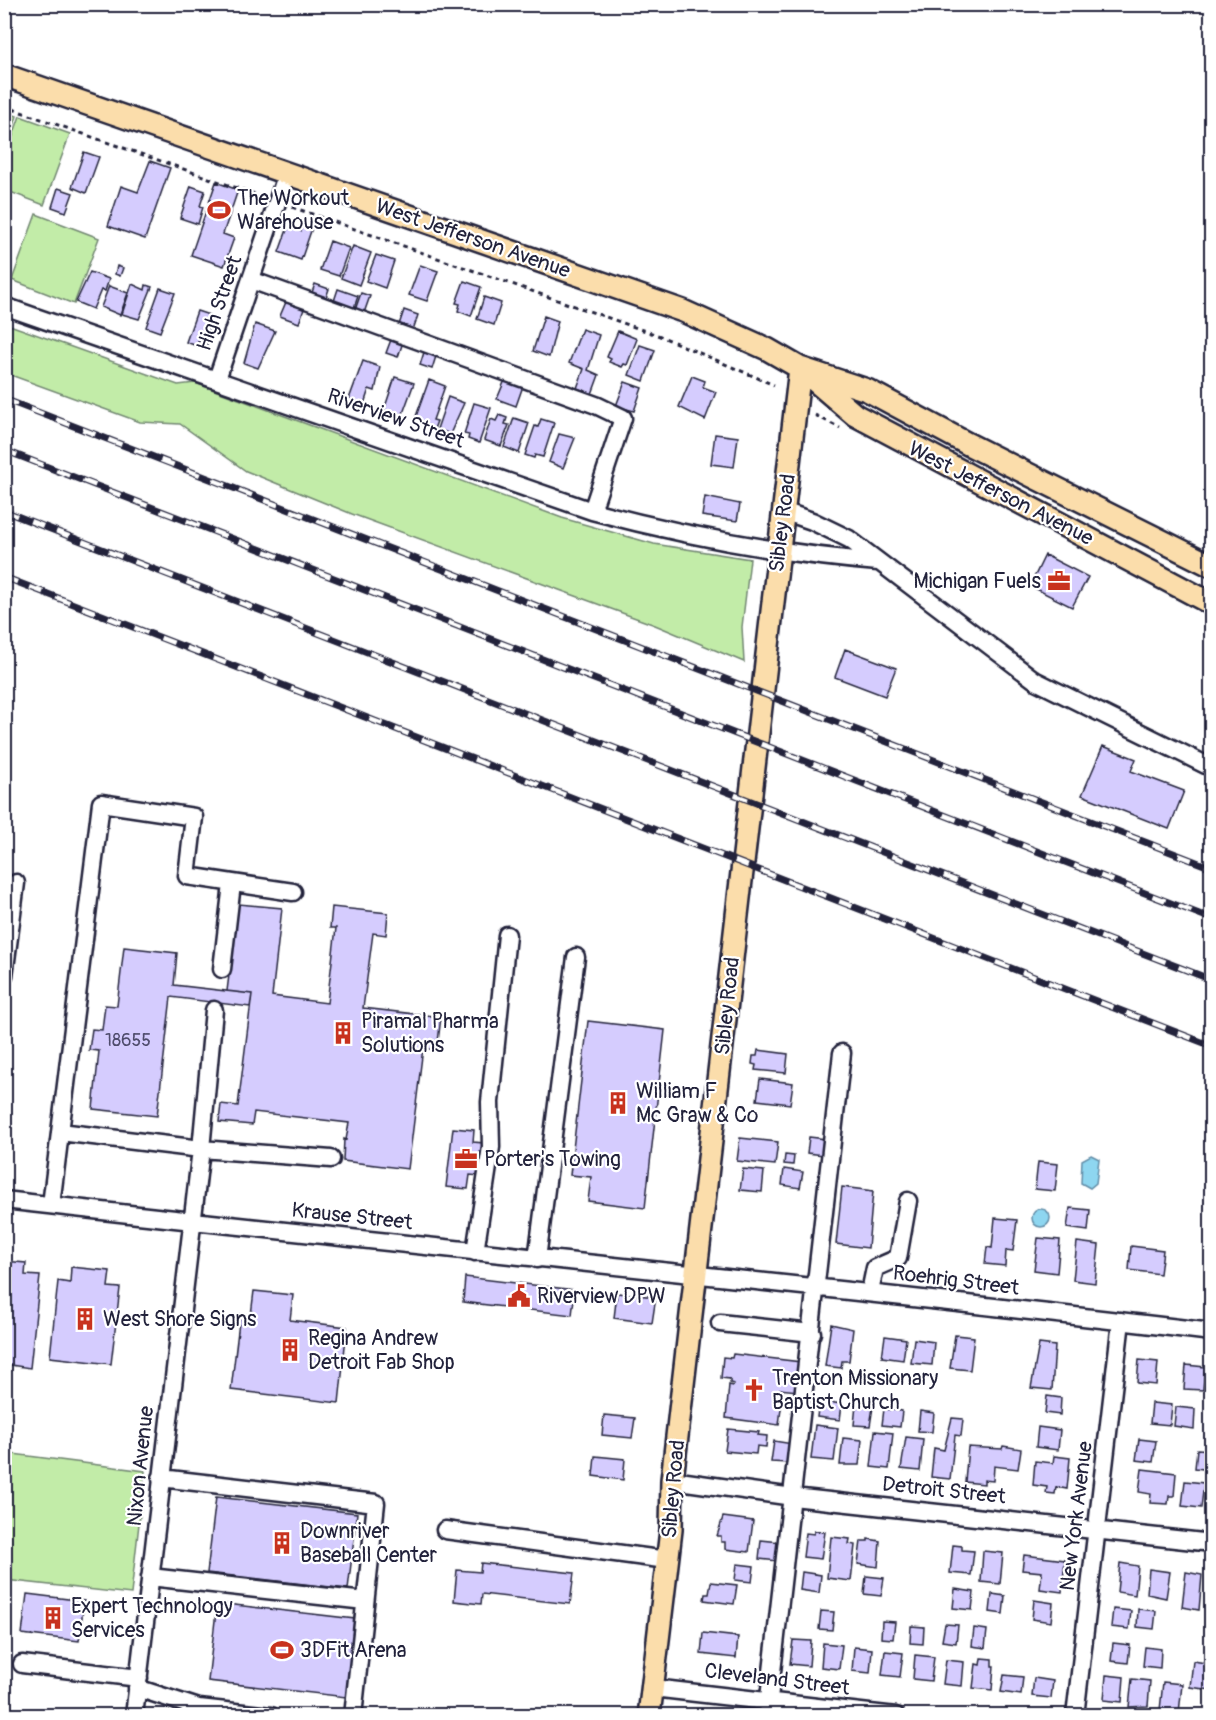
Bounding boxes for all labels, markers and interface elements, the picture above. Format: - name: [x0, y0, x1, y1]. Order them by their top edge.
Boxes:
- place label: The Workout Warehouse: [237, 185, 350, 236]
- street label: West Jefferson Avenue: [372, 192, 574, 285]
- sports icon: The Workout Warehouse: [206, 197, 232, 223]
- street label: High Street: [191, 251, 249, 354]
- street label: Riverview Street: [324, 382, 468, 455]
- street label: West Jefferson Avenue: [904, 435, 1098, 552]
- street label: Sibley Road: [763, 472, 802, 574]
- place label: Michigan Fuels: [914, 568, 1042, 595]
- office icon: Michigan Fuels: [1046, 568, 1072, 594]
- street label: Sibley Road: [709, 956, 746, 1057]
- place label: Piramal Pharma Solutions: [361, 1008, 499, 1059]
- building icon: Piramal Pharma Solutions: [330, 1020, 356, 1046]
- house number: 18655: [105, 1029, 151, 1052]
- place label: William F Mc Graw & Co: [636, 1078, 758, 1129]
- building icon: William F Mc Graw & Co: [605, 1090, 631, 1116]
- office icon: Porter's Towing: [453, 1146, 479, 1172]
- place label: Porter's Towing: [484, 1146, 621, 1173]
- street label: Krause Street: [290, 1197, 414, 1236]
- street label: Roehrig Street: [891, 1259, 1021, 1302]
- public building icon: Riverview DPW: [506, 1283, 532, 1309]
- place label: Riverview DPW: [537, 1283, 666, 1310]
- building icon: West Shore Signs: [72, 1306, 98, 1332]
- place label: West Shore Signs: [103, 1306, 257, 1333]
- place label: Regina Andrew Detroit Fab Shop: [308, 1325, 455, 1376]
- building icon: Regina Andrew Detroit Fab Shop: [277, 1337, 303, 1363]
- place label: Trenton Missionary Baptist Church: [772, 1365, 938, 1416]
- church icon: Trenton Missionary Baptist Church: [741, 1377, 767, 1403]
- street label: Nixon Avenue: [121, 1404, 160, 1527]
- street label: Sibley Road: [656, 1439, 691, 1539]
- street label: New York Avenue: [1054, 1439, 1099, 1592]
- street label: Detroit Street: [881, 1471, 1008, 1510]
- place label: Downriver Baseball Center: [300, 1518, 437, 1569]
- building icon: Downriver Baseball Center: [269, 1530, 295, 1556]
- place label: Expert Technology Services: [71, 1593, 233, 1644]
- building icon: Expert Technology Services: [40, 1605, 66, 1631]
- sports icon: 3DFit Arena: [269, 1637, 295, 1663]
- place label: 3DFit Arena: [300, 1637, 407, 1664]
- street label: Cleveland Street: [703, 1657, 852, 1702]

